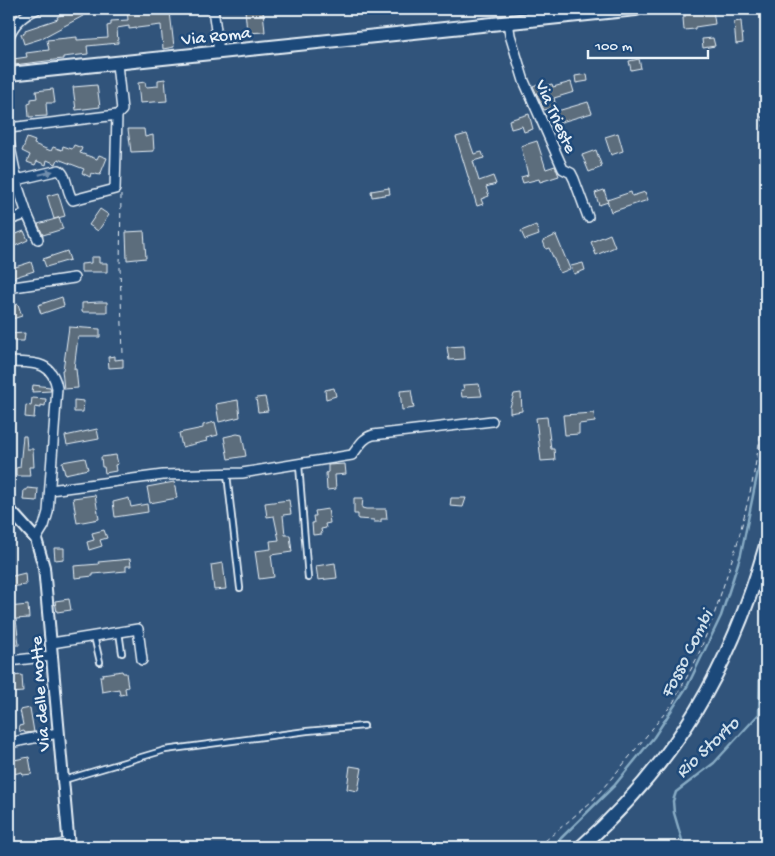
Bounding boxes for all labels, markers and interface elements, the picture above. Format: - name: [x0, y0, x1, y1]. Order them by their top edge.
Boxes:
- street label: Via Roma: [180, 23, 253, 52]
- scale bar: [588, 28, 708, 60]
- text: 100 m: [594, 38, 633, 56]
- street label: Via Trieste: [529, 76, 580, 158]
- one-way arrow: [39, 169, 54, 177]
- water label: Fosso Combi: [656, 605, 721, 702]
- street label: Via delle Motte: [27, 635, 56, 753]
- water label: Rio Storto: [672, 712, 746, 784]

